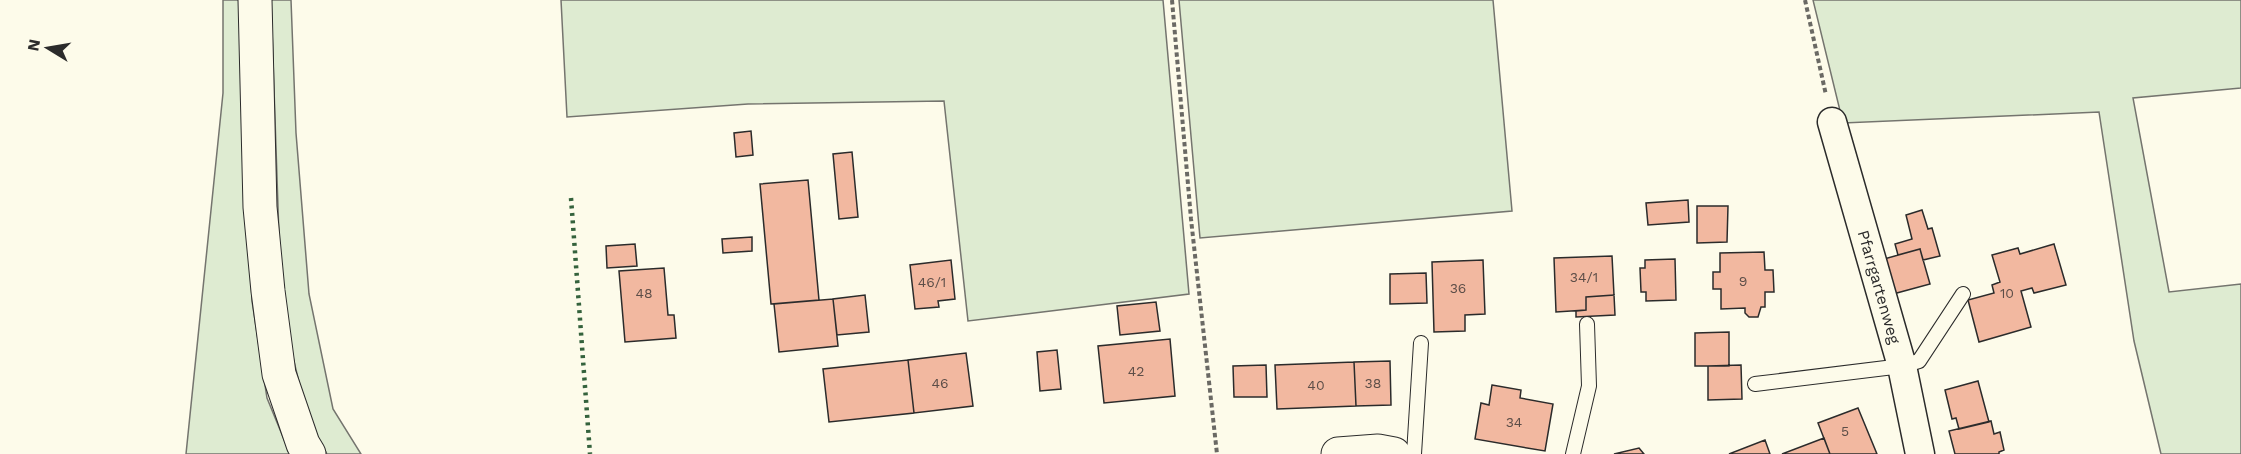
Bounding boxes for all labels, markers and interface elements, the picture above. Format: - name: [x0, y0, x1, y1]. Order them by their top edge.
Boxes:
- north arrow: [18, 18, 78, 78]
- text: N: [23, 38, 44, 53]
- street label: Pfarrgartenweg: [1854, 228, 1904, 347]
- house number: 34/1: [1570, 269, 1598, 285]
- house number: 9: [1739, 273, 1747, 289]
- house number: 46/1: [918, 274, 946, 290]
- house number: 36: [1450, 280, 1466, 296]
- house number: 48: [635, 285, 653, 301]
- house number: 10: [2000, 285, 2014, 301]
- house number: 42: [1128, 363, 1144, 379]
- house number: 46: [931, 375, 949, 391]
- house number: 38: [1365, 375, 1381, 391]
- house number: 40: [1307, 377, 1325, 393]
- house number: 34: [1506, 414, 1522, 430]
- house number: 5: [1841, 423, 1849, 439]

